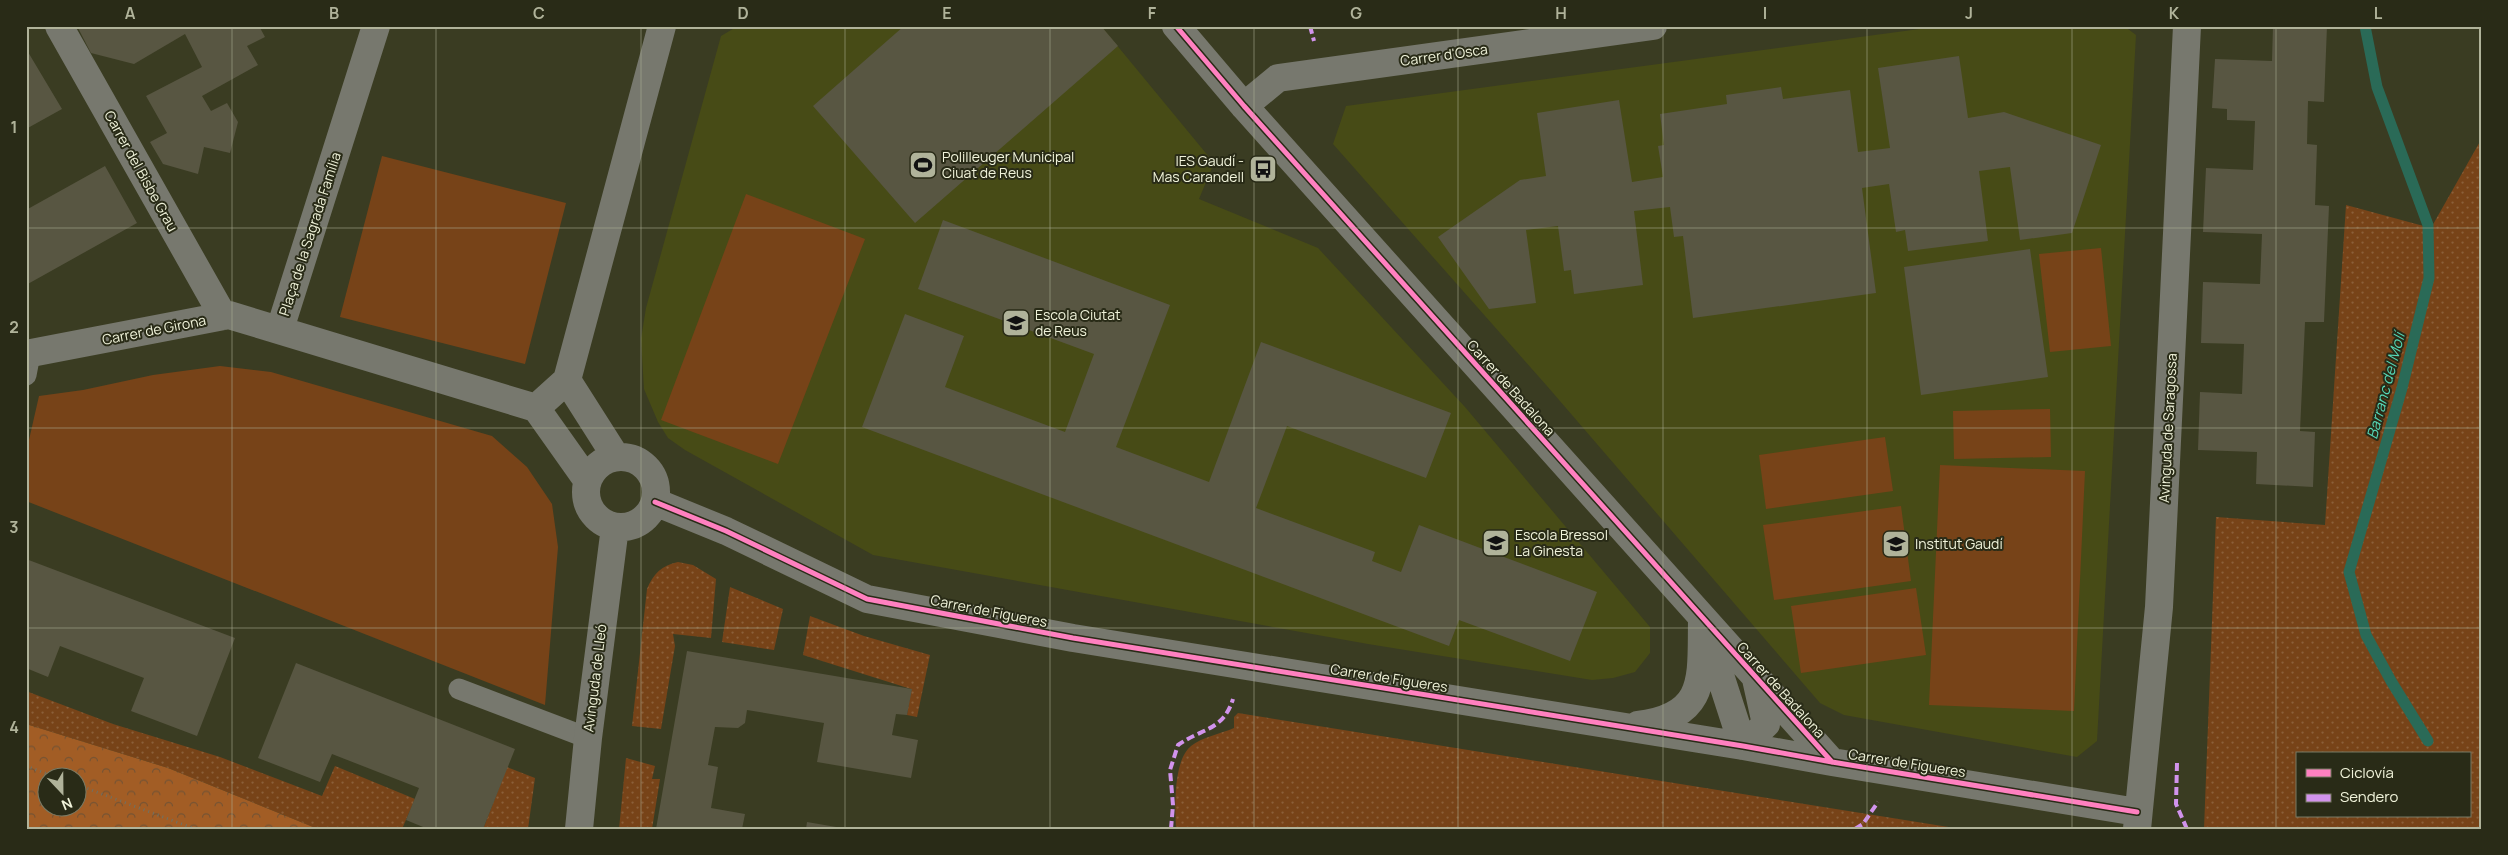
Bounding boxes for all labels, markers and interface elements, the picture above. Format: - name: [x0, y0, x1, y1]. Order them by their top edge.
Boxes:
- text: A: [125, 2, 136, 24]
- text: B: [329, 2, 339, 24]
- text: C: [533, 2, 545, 24]
- text: D: [737, 2, 749, 24]
- text: E: [942, 2, 952, 24]
- text: F: [1148, 2, 1157, 24]
- text: G: [1350, 2, 1362, 24]
- text: H: [1555, 2, 1567, 24]
- text: I: [1763, 2, 1767, 24]
- text: J: [1965, 2, 1973, 24]
- text: K: [2169, 2, 2180, 24]
- text: L: [2374, 2, 2383, 24]
- street label: Carrer d'Osca: [1399, 39, 1489, 70]
- street label: Carrer del Bisbe Grau: [100, 107, 183, 235]
- text: 1: [10, 116, 18, 138]
- place label: Polilleuger Municipal Ciuat de Reus: [942, 147, 1074, 182]
- street label: Plaça de la Sagrada Família: [274, 150, 345, 318]
- sports icon: Polilleuger Municipal Ciuat de Reus: [908, 150, 938, 180]
- place label: IES Gaudí - Mas Carandell: [1153, 151, 1244, 186]
- bus stop icon: IES Gaudí - Mas Carandell: [1248, 154, 1278, 184]
- place label: Escola Ciutat de Reus: [1035, 305, 1121, 340]
- school or university icon: Escola Ciutat de Reus: [1001, 308, 1031, 338]
- street label: Carrer de Girona: [100, 310, 207, 349]
- text: 2: [9, 316, 19, 338]
- water label: Barranc del Molí: [2361, 327, 2411, 441]
- street label: Carrer de Badalona: [1463, 336, 1560, 440]
- street label: Avinguda de Saragossa: [2154, 353, 2181, 503]
- text: 3: [9, 516, 19, 538]
- place label: Escola Bressol La Ginesta: [1515, 525, 1608, 560]
- school or university icon: Escola Bressol La Ginesta: [1481, 528, 1511, 558]
- school or university icon: Institut Gaudí: [1881, 529, 1911, 559]
- place label: Institut Gaudí: [1915, 534, 2003, 553]
- street label: Carrer de Figueres: [929, 590, 1049, 631]
- street label: Avinguda de Lleó: [578, 623, 611, 733]
- street label: Carrer de Badalona: [1733, 638, 1830, 742]
- street label: Carrer de Figueres: [1329, 659, 1449, 696]
- text: 4: [9, 716, 19, 738]
- street label: Carrer de Figueres: [1847, 744, 1967, 781]
- legend: [2296, 752, 2470, 818]
- text: Ciclovía: [2340, 762, 2394, 783]
- north arrow: [38, 768, 88, 818]
- text: Sendero: [2340, 786, 2399, 807]
- text: N: [59, 794, 75, 815]

